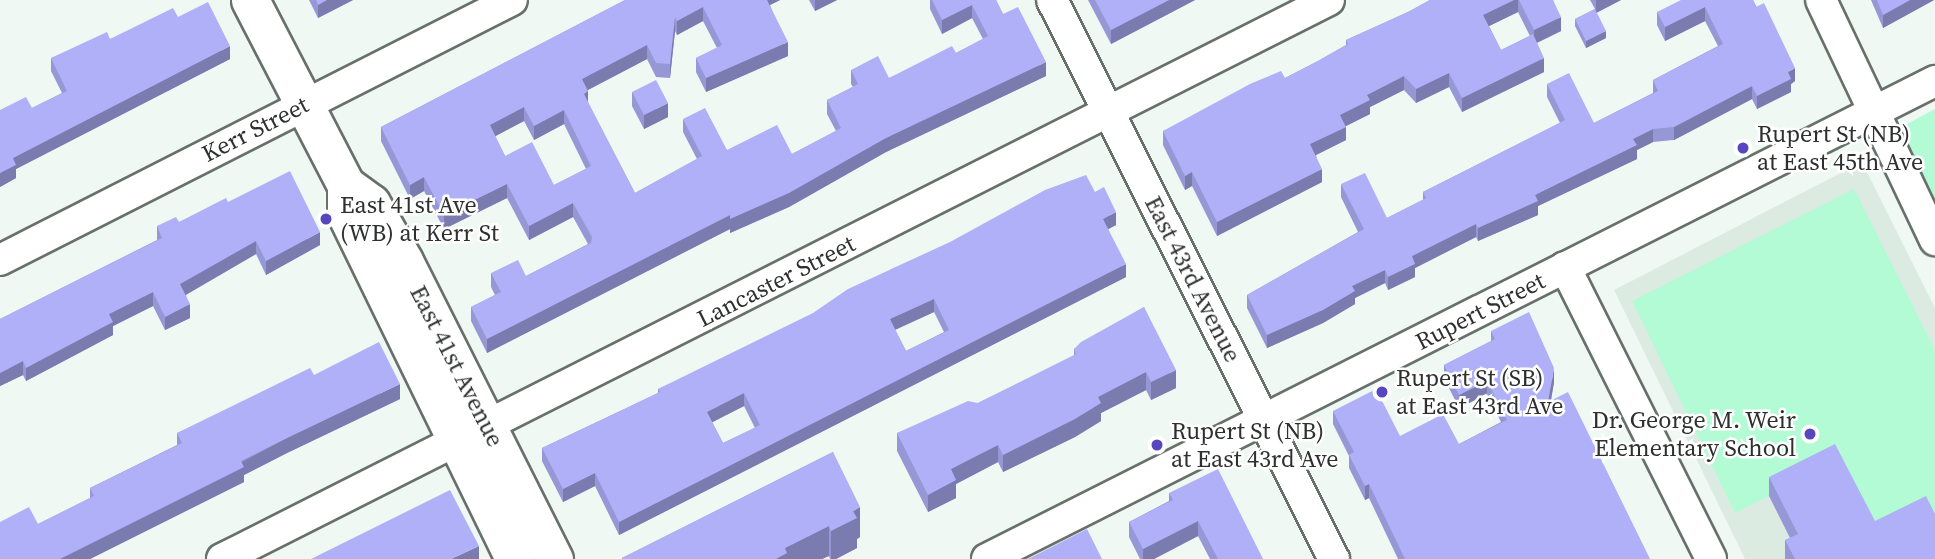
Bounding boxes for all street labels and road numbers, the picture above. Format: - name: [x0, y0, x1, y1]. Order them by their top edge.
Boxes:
- street label: Kerr Street: [197, 90, 313, 168]
- street label: East 43rd Avenue: [1139, 191, 1247, 367]
- street label: Lancaster Street: [692, 229, 860, 333]
- street label: Rupert Street: [1410, 266, 1550, 356]
- street label: East 41st Avenue: [404, 281, 510, 451]

